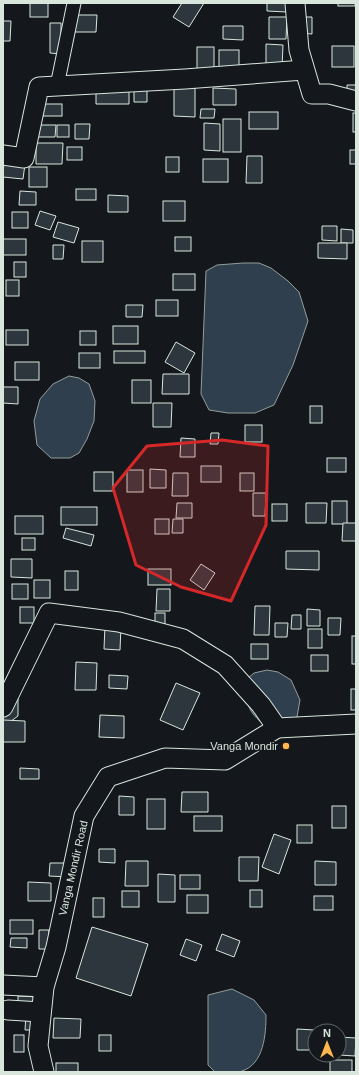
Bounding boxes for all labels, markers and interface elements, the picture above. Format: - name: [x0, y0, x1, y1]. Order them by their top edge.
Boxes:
- place label: Vanga Mondir: [210, 740, 278, 752]
- marker: Vanga Mondir: [281, 741, 291, 751]
- street label: Vanga Mondir Road: [56, 819, 90, 917]
- north arrow: [307, 1023, 347, 1063]
- text: N: [323, 1027, 331, 1039]

